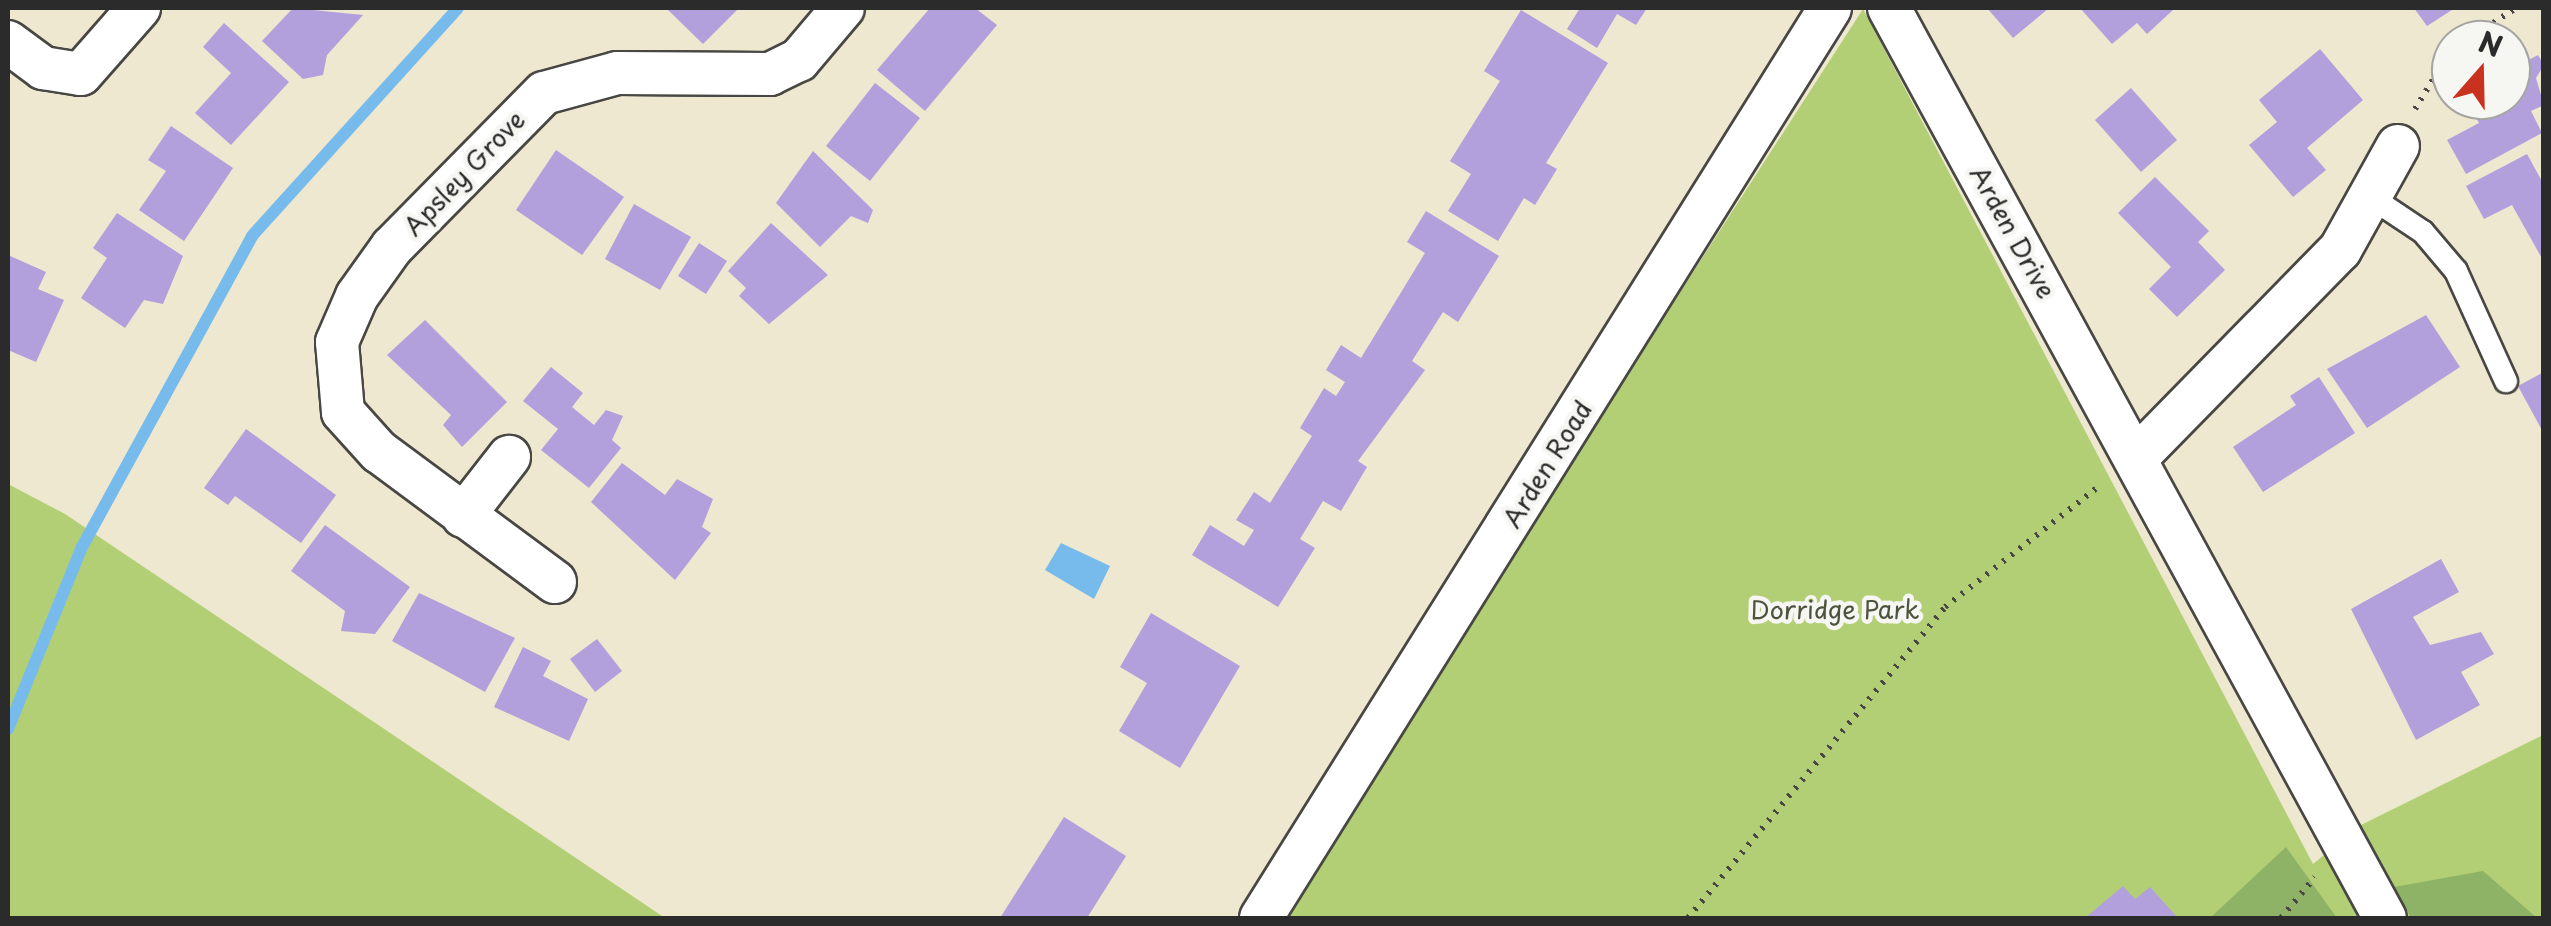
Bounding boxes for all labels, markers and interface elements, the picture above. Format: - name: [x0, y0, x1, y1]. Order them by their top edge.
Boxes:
- text: N: [2473, 19, 2509, 67]
- north arrow: [2431, 20, 2531, 120]
- street label: Apsley Grove: [397, 104, 531, 242]
- street label: Arden Drive: [1964, 161, 2062, 303]
- street label: Arden Road: [1497, 396, 1597, 532]
- park label: Dorridge Park: [1750, 594, 1920, 624]

